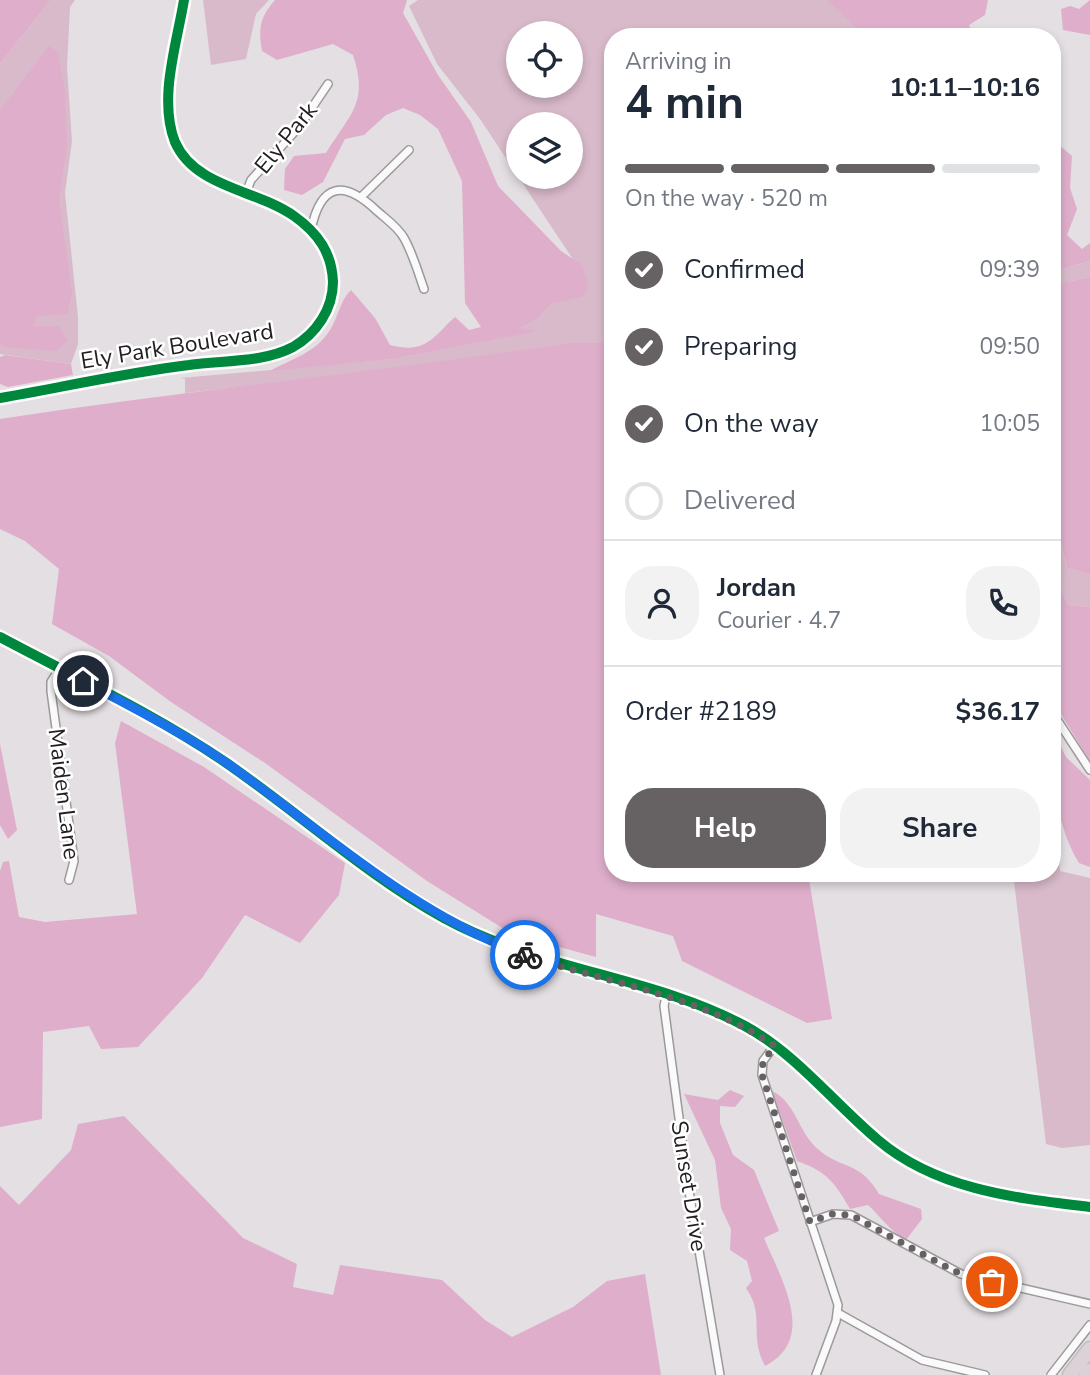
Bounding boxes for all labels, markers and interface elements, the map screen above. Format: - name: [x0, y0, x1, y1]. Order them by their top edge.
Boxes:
- map controls: [506, 21, 583, 189]
- button: locate: [506, 21, 583, 98]
- text: Arriving in: [625, 46, 732, 77]
- text: 10:11–10:16: [889, 70, 1040, 105]
- text: 4 min: [625, 71, 744, 134]
- street label: Ely Park: [248, 95, 325, 180]
- button: layers: [506, 112, 583, 189]
- text: On the way · 520 m: [625, 183, 828, 214]
- icon: check: [625, 251, 663, 289]
- text: Confirmed: [684, 252, 805, 287]
- text: 09:39: [980, 254, 1040, 285]
- street label: Ely Park Boulevard: [78, 315, 276, 377]
- icon: check: [625, 328, 663, 366]
- text: Preparing: [684, 329, 797, 364]
- text: 09:50: [980, 331, 1040, 362]
- icon: check: [625, 405, 663, 443]
- text: On the way: [684, 406, 818, 441]
- text: 10:05: [980, 408, 1040, 439]
- text: Delivered: [684, 483, 796, 518]
- button: person: [625, 566, 699, 640]
- button: phone: [966, 566, 1040, 640]
- text: Jordan: [717, 570, 796, 605]
- text: Courier · 4.7: [717, 605, 841, 636]
- pin: [53, 651, 113, 711]
- icon: home: [64, 662, 102, 700]
- text: Order #2189: [625, 694, 777, 729]
- text: $36.17: [956, 694, 1040, 729]
- street label: Maiden Lane: [41, 727, 87, 861]
- button: Help: [625, 788, 826, 868]
- button: Share: [840, 788, 1040, 868]
- courier: [490, 920, 560, 990]
- icon: bike: [506, 936, 544, 974]
- street label: Sunset Drive: [663, 1118, 715, 1254]
- pin: [962, 1252, 1022, 1312]
- icon: bag: [973, 1263, 1011, 1301]

